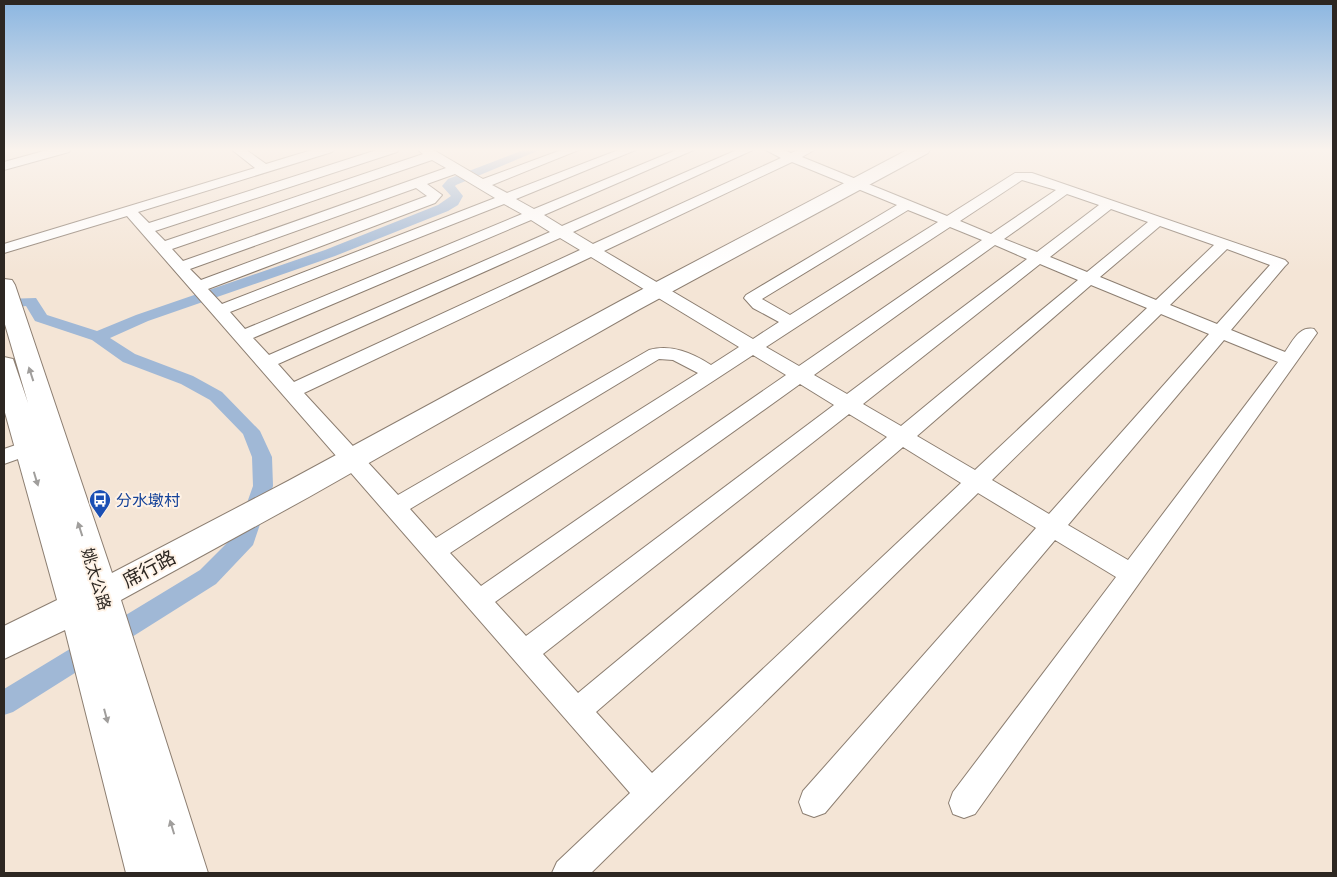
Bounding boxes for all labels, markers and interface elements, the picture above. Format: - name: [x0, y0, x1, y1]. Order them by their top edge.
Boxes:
- one-way arrow: [26, 366, 34, 381]
- one-way arrow: [33, 472, 41, 487]
- bus stop icon: 分水墩村: [88, 488, 112, 519]
- place label: 分水墩村: [116, 491, 180, 510]
- one-way arrow: [75, 521, 83, 536]
- street label: 席行路: [118, 545, 180, 593]
- street label: 姚太公路: [78, 546, 114, 612]
- one-way arrow: [102, 708, 110, 723]
- one-way arrow: [168, 819, 176, 834]

